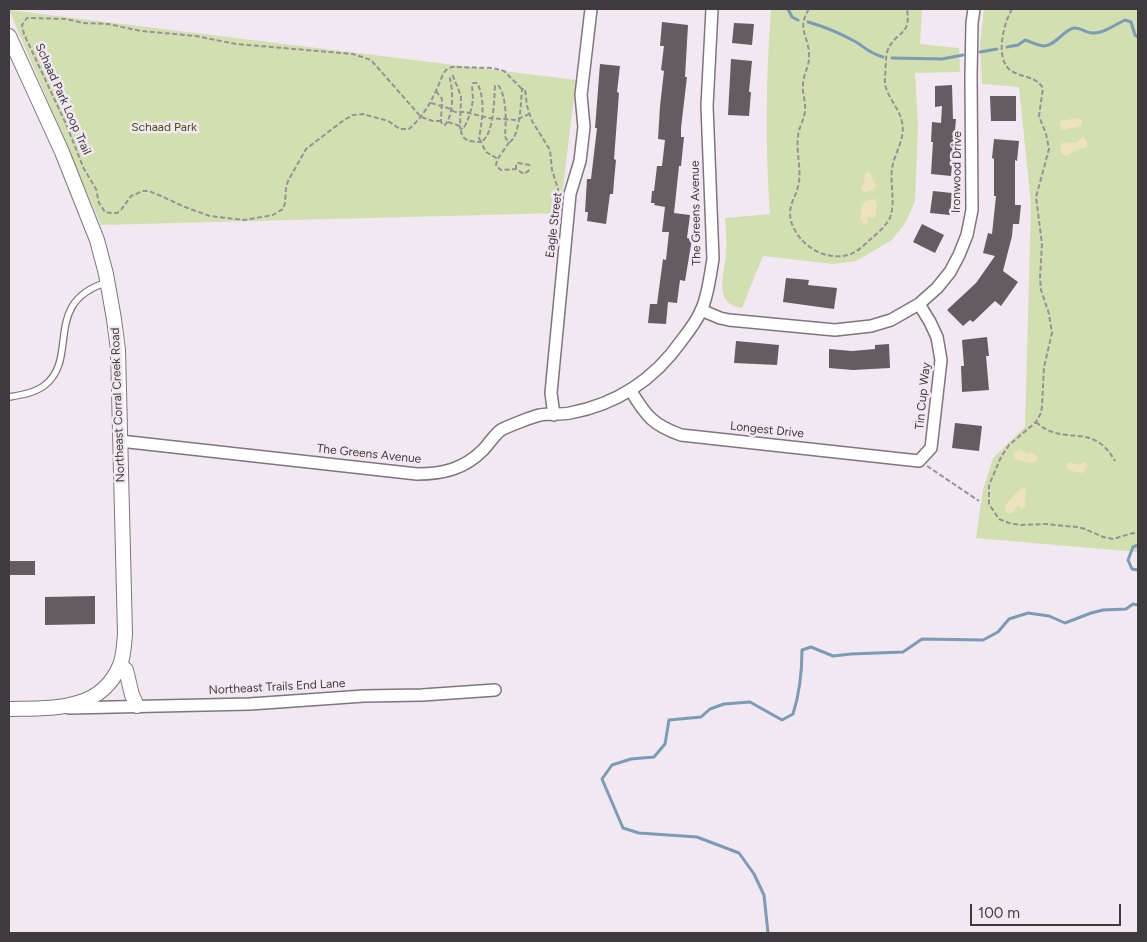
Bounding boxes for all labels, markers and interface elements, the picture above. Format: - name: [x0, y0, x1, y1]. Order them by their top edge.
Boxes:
- street label: Schaad Park Loop Trail: [32, 41, 94, 157]
- park label: Schaad Park: [131, 120, 197, 134]
- street label: Ironwood Drive: [949, 131, 965, 213]
- street label: The Greens Avenue: [688, 160, 704, 266]
- street label: Eagle Street: [543, 191, 565, 259]
- street label: Northeast Corral Creek Road: [108, 327, 128, 483]
- street label: Tin Cup Way: [912, 362, 934, 430]
- street label: Longest Drive: [729, 419, 805, 441]
- street label: The Greens Avenue: [316, 441, 422, 467]
- street label: Northeast Trails End Lane: [208, 676, 346, 698]
- scale bar: [972, 894, 1123, 926]
- text: 100 m: [978, 904, 1020, 922]

